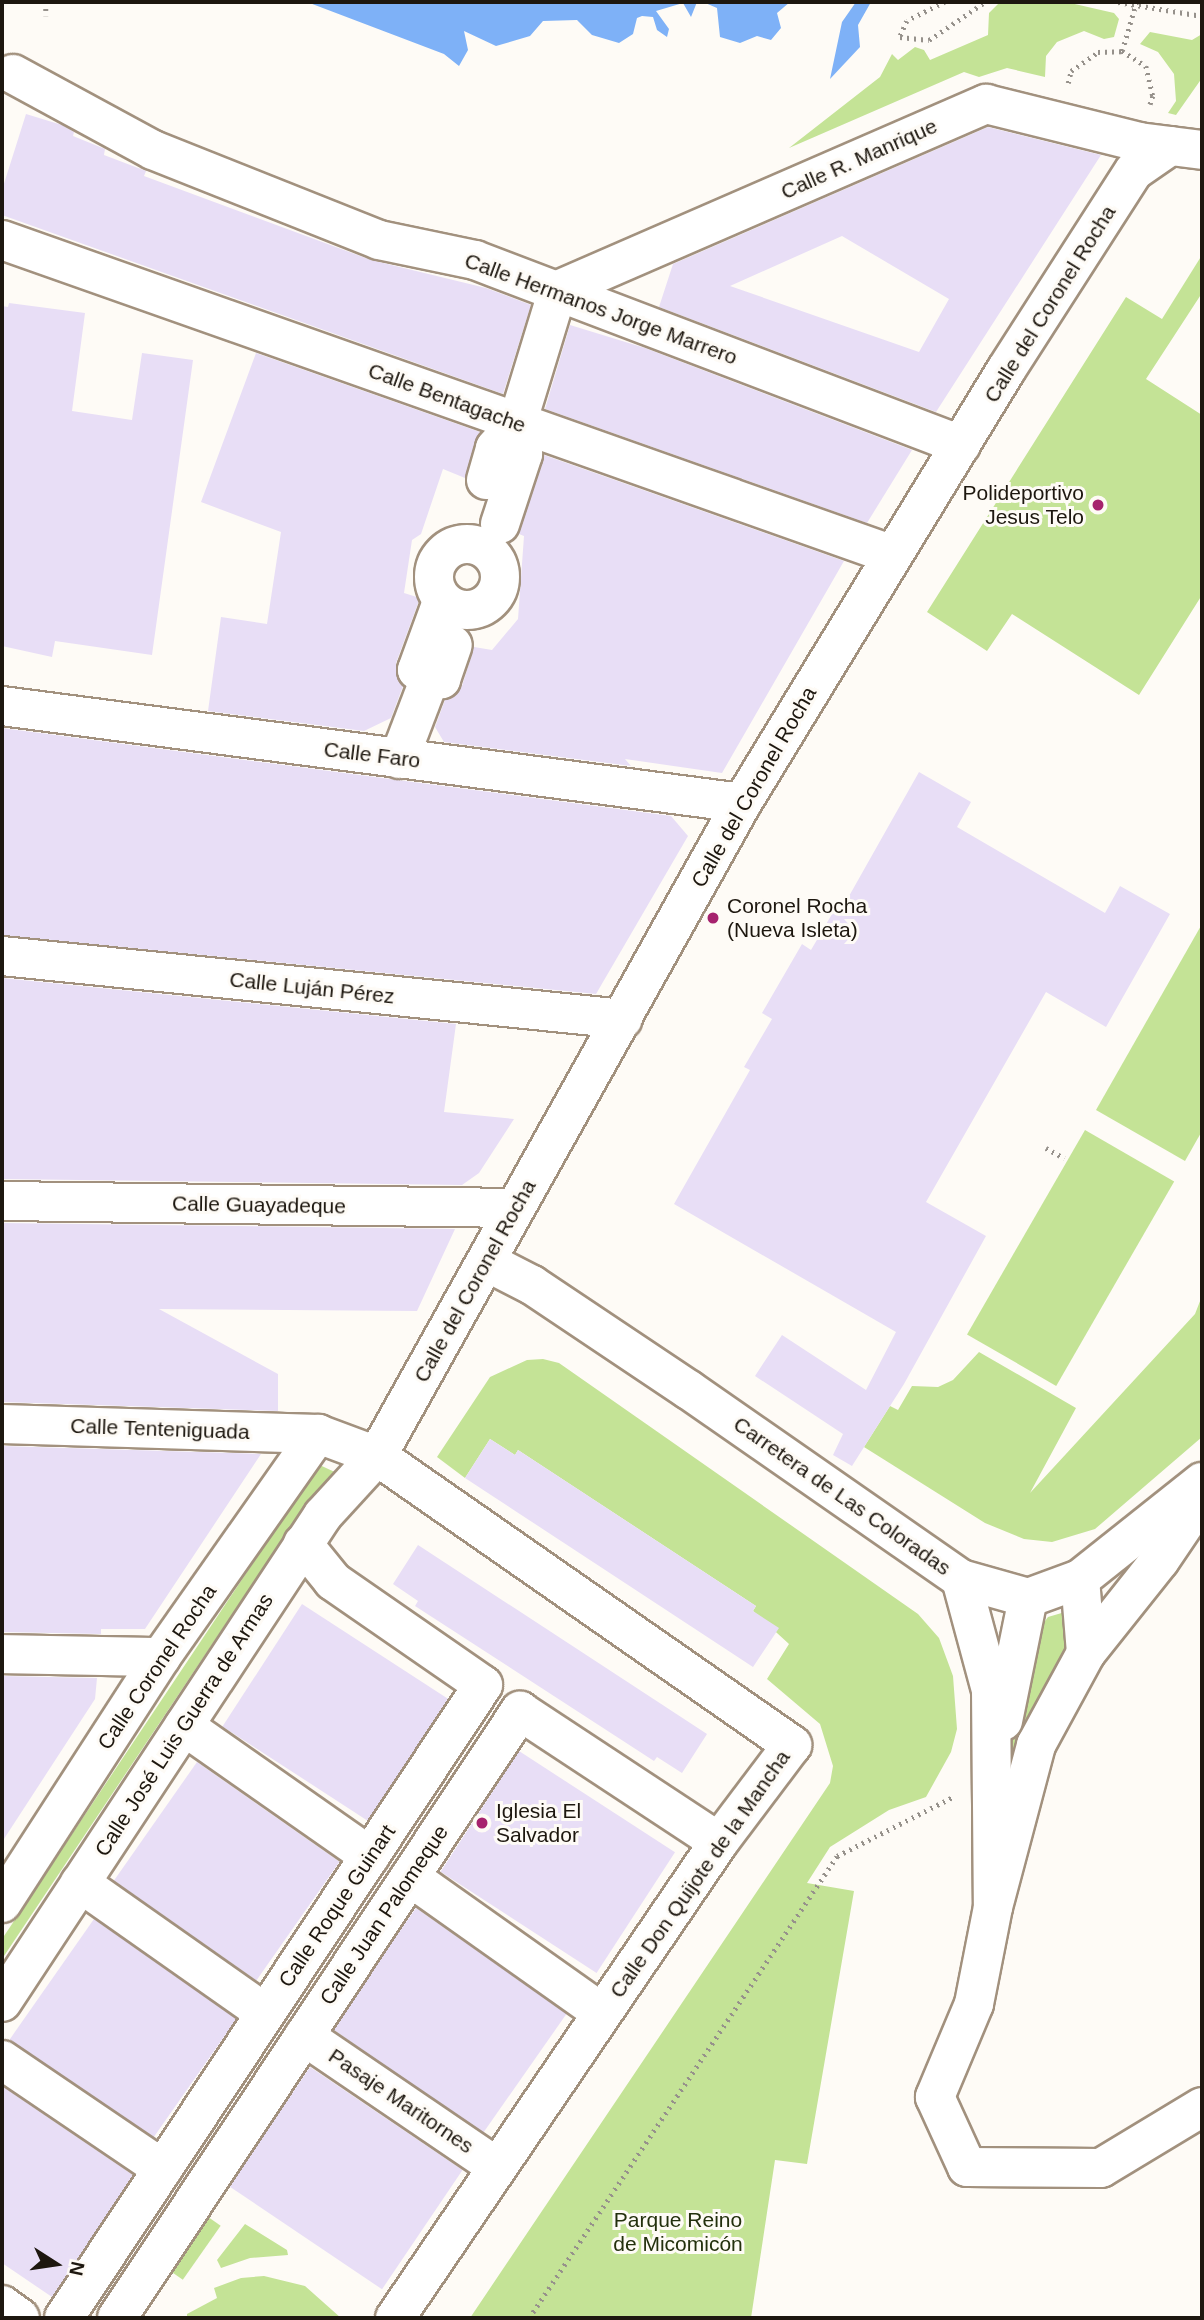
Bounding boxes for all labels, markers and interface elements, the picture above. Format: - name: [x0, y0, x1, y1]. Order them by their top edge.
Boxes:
- street label: Calle R. Manrique: [777, 113, 941, 205]
- street label: Calle del Coronel Rocha: [979, 201, 1121, 407]
- street label: Calle Hermanos Jorge Marrero: [461, 248, 741, 370]
- street label: Calle Bentagache: [365, 358, 529, 438]
- place label: Polideportivo Jesus Telo: [963, 480, 1084, 530]
- marker: Polideportivo Jesus Telo: [1090, 497, 1106, 513]
- street label: Calle del Coronel Rocha: [686, 682, 822, 892]
- street label: Calle Faro: [322, 737, 422, 773]
- place label: Coronel Rocha (Nueva Isleta): [727, 893, 867, 943]
- marker: Coronel Rocha (Nueva Isleta): [705, 910, 721, 926]
- street label: Calle Luján Pérez: [228, 967, 396, 1009]
- street label: Calle del Coronel Rocha: [409, 1175, 541, 1387]
- street label: Calle Guayadeque: [172, 1191, 346, 1219]
- street label: Carretera de Las Coloradas: [729, 1411, 955, 1581]
- street label: Calle Tenteniguada: [70, 1413, 250, 1445]
- street label: Calle Coronel Rocha: [92, 1580, 222, 1754]
- street label: Calle José Luis Guerra de Armas: [89, 1588, 279, 1862]
- street label: Calle Don Quijote de la Mancha: [605, 1745, 795, 2003]
- place label: Iglesia El Salvador: [496, 1798, 581, 1848]
- marker: Iglesia El Salvador: [474, 1815, 490, 1831]
- street label: Calle Roque Guinart: [273, 1820, 401, 1992]
- street label: Calle Juan Palomeque: [314, 1820, 454, 2010]
- street label: Pasaje Maritornes: [324, 2043, 478, 2159]
- park label: Parque Reino de Micomicón: [613, 2207, 743, 2257]
- north arrow: [21, 2229, 91, 2299]
- text: N: [65, 2260, 89, 2277]

